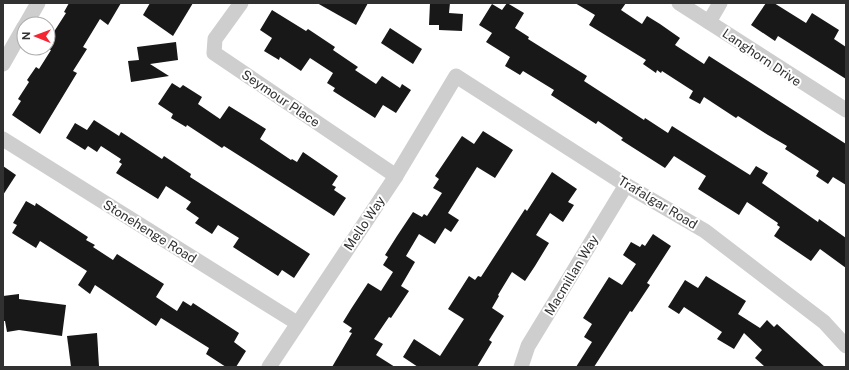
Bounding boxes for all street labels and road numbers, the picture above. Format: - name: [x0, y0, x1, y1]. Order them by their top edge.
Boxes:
- street label: Langhorn Drive: [719, 26, 804, 89]
- street label: Seymour Place: [239, 67, 323, 130]
- street label: Trafalgar Road: [615, 173, 700, 232]
- street label: Mello Way: [341, 193, 388, 253]
- street label: Stonehenge Road: [100, 197, 199, 266]
- street label: Macmillan Way: [542, 232, 601, 318]

